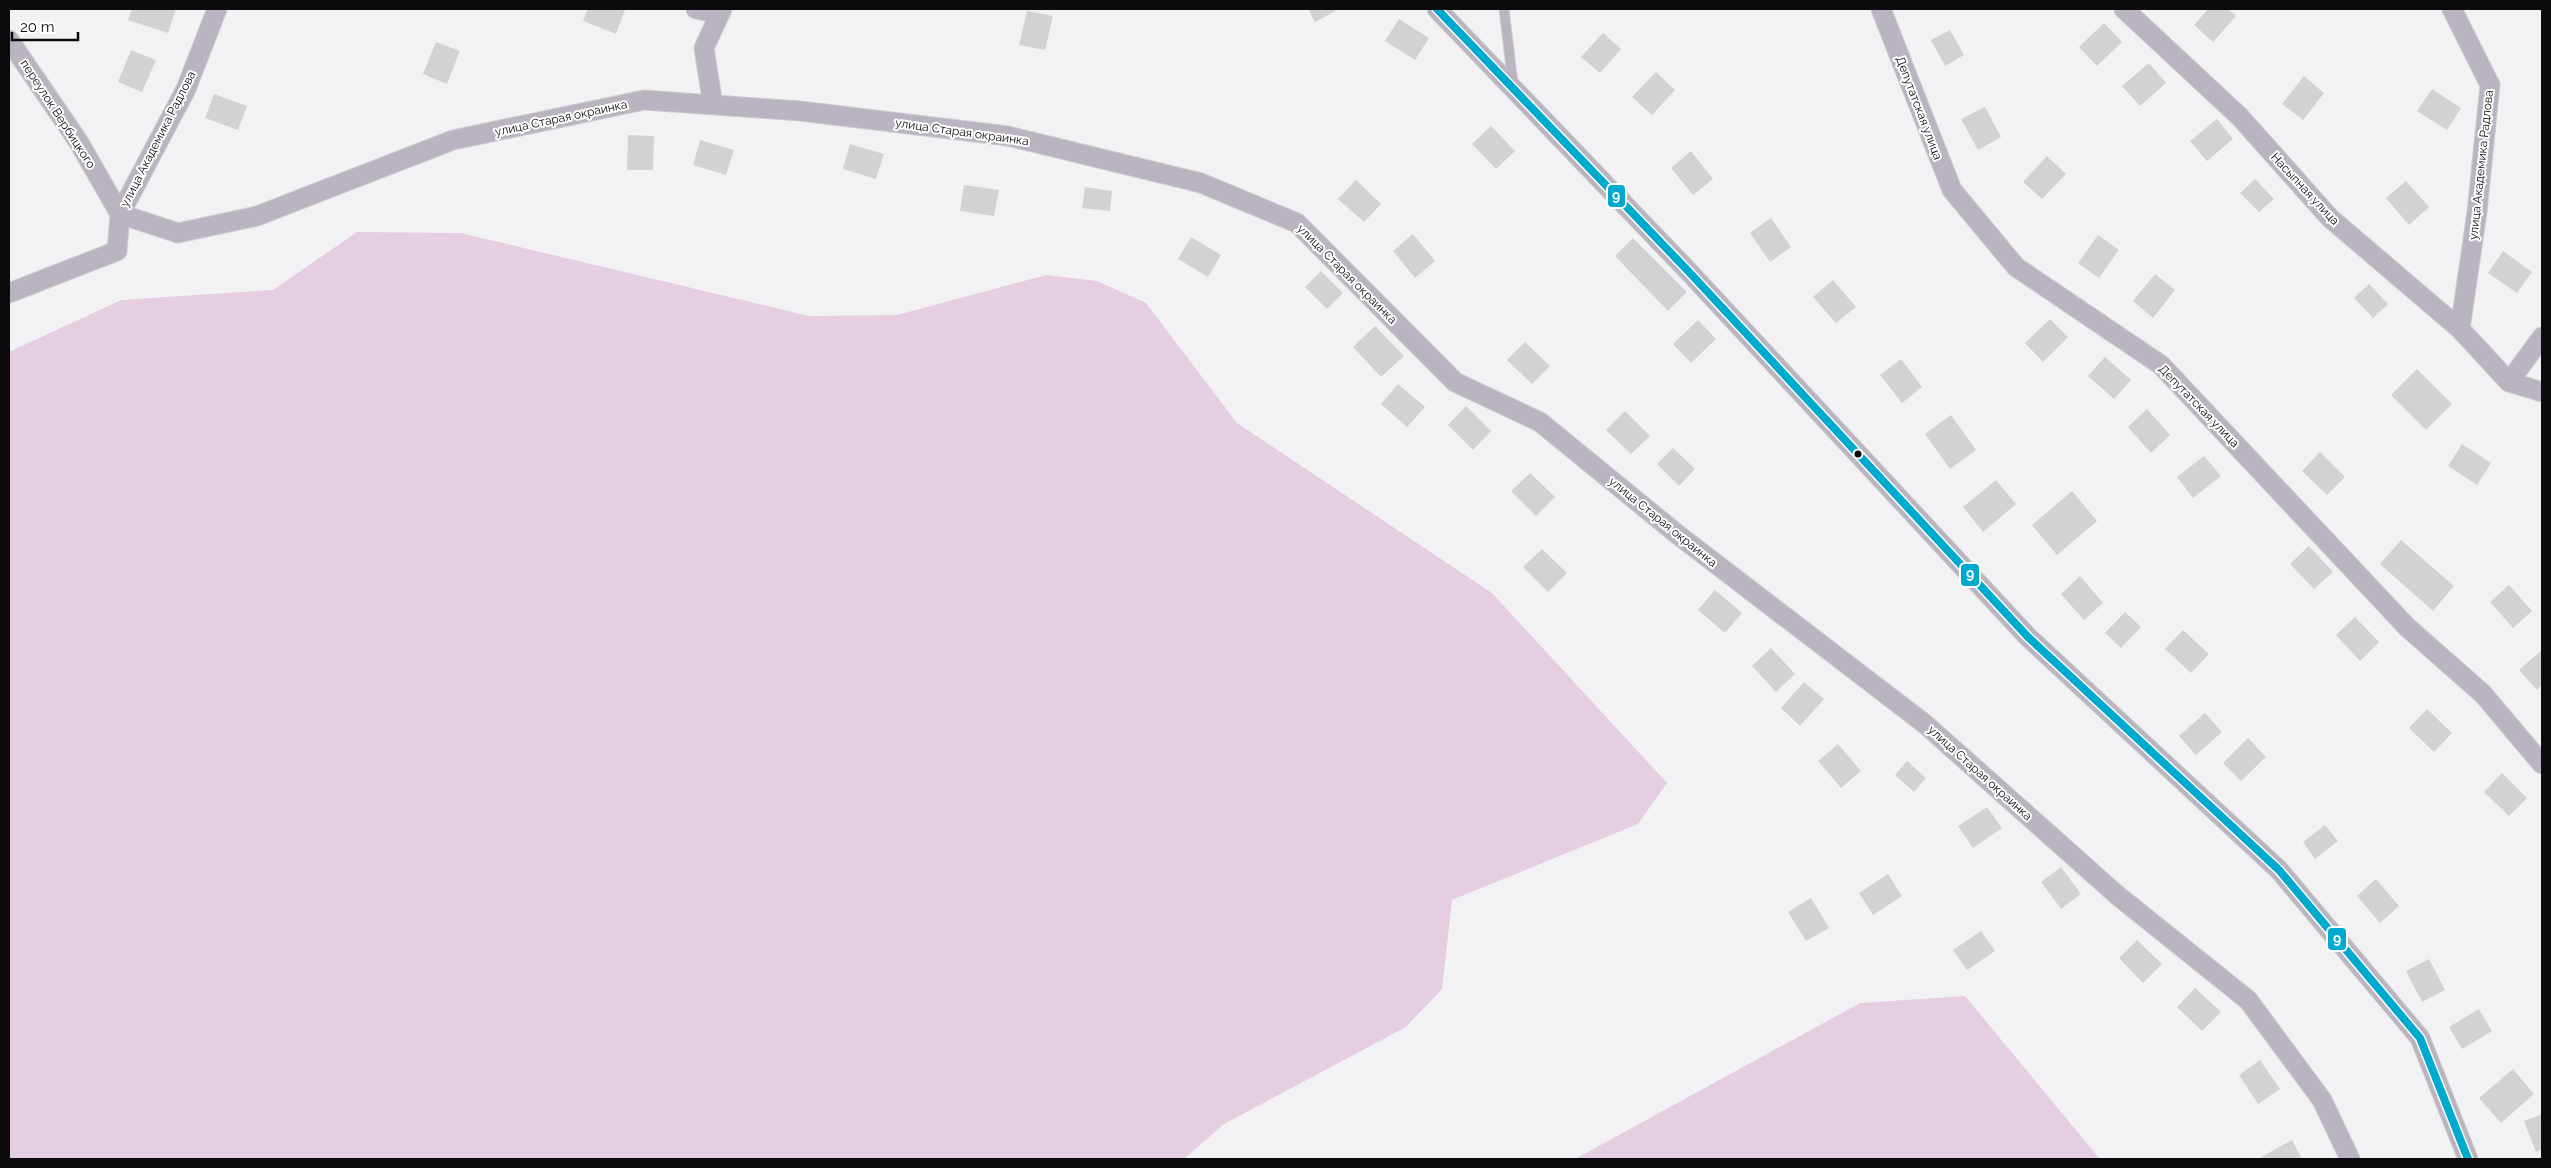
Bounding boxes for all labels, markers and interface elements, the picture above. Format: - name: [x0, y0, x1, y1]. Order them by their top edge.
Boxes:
- scale bar: [12, 10, 79, 42]
- text: 20 m: [20, 18, 55, 36]
- street label: Депутатская улица: [1893, 54, 1945, 162]
- street label: переулок Вербицкого: [18, 57, 98, 171]
- street label: улица Академика Радлова: [118, 69, 198, 209]
- street label: улица Академика Радлова: [2466, 89, 2496, 241]
- street label: улица Старая окраинка: [494, 97, 628, 139]
- street label: улица Старая окраинка: [894, 116, 1030, 148]
- street label: Насыпная улица: [2268, 150, 2342, 228]
- line badge: 9: [1607, 184, 1626, 208]
- text: 9: [1612, 188, 1620, 204]
- street label: улица Старая окраинка: [1294, 221, 1400, 327]
- street label: Депутатская улица: [2156, 362, 2242, 450]
- unlabelled marker: [1853, 449, 1863, 459]
- street label: улица Старая окраинка: [1606, 474, 1720, 570]
- line badge: 9: [1960, 563, 1980, 587]
- text: 9: [1966, 566, 1974, 582]
- street label: улица Старая окраинка: [1925, 723, 2035, 823]
- line badge: 9: [2327, 927, 2347, 951]
- text: 9: [2333, 931, 2341, 947]

